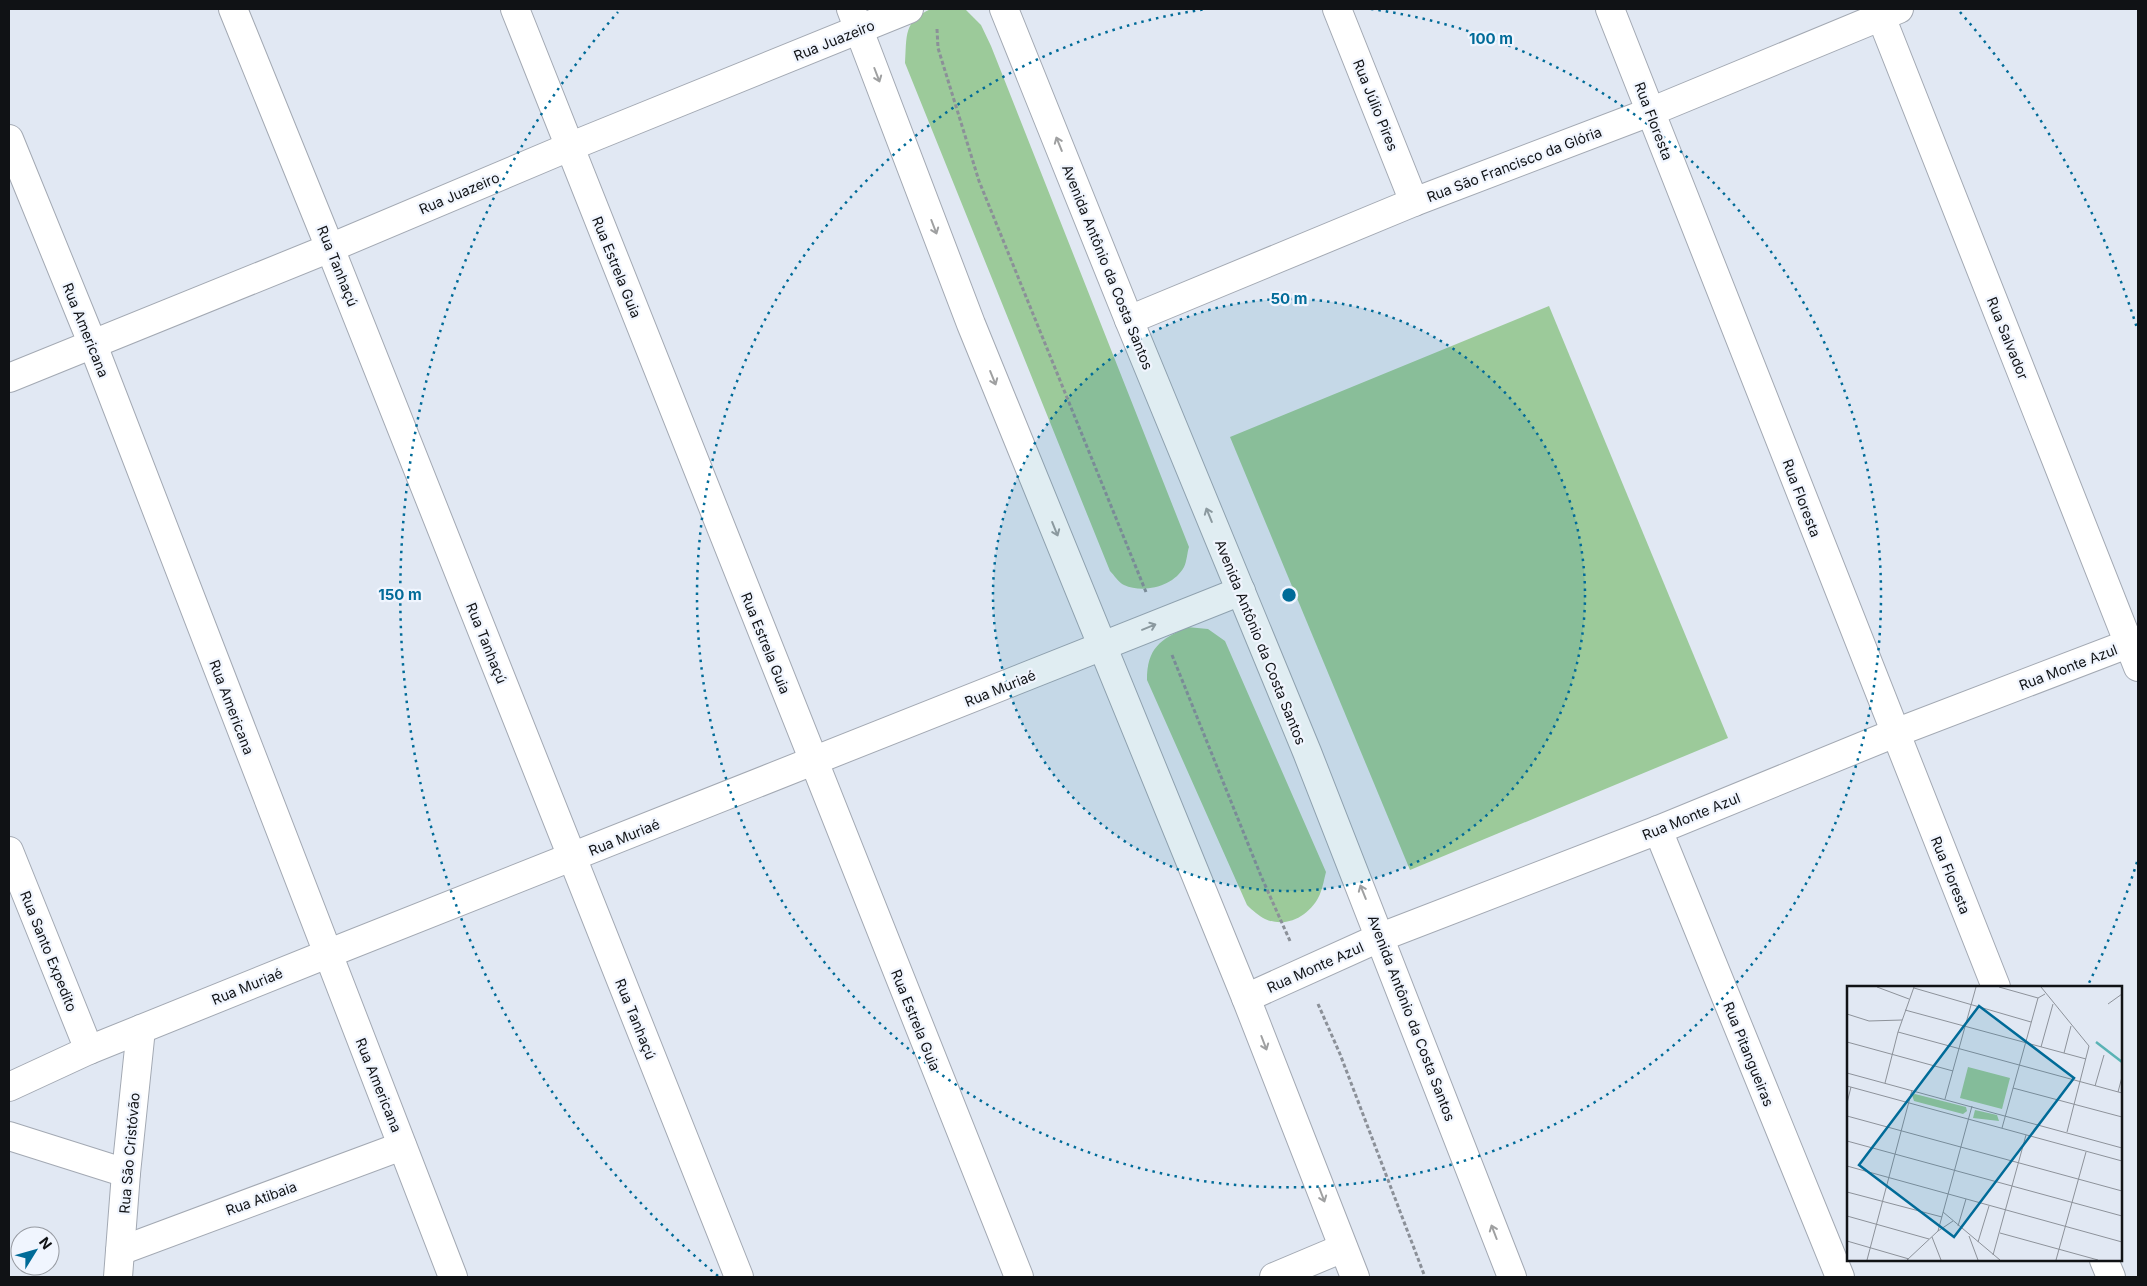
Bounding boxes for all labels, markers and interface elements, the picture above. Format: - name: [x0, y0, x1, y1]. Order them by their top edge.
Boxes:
- street label: Rua Juazeiro: [791, 16, 877, 64]
- text: 100 m: [1469, 29, 1513, 48]
- street label: Rua Júlio Pires: [1350, 57, 1402, 153]
- one-way arrow: [873, 67, 882, 82]
- street label: Rua Floresta: [1631, 80, 1677, 162]
- street label: Rua São Francisco da Glória: [1424, 123, 1604, 205]
- one-way arrow: [1053, 137, 1062, 152]
- street label: Avenida Antônio da Costa Santos: [1059, 162, 1157, 372]
- street label: Rua Juazeiro: [416, 168, 502, 218]
- street label: Rua Estrela Guia: [589, 214, 645, 320]
- one-way arrow: [930, 219, 939, 234]
- street label: Rua Tanhaçú: [314, 223, 362, 309]
- street label: Rua Americana: [59, 280, 113, 380]
- text: 50 m: [1271, 289, 1307, 308]
- street label: Rua Salvador: [1984, 294, 2032, 382]
- one-way arrow: [990, 371, 999, 386]
- street label: Rua Floresta: [1779, 457, 1825, 539]
- one-way arrow: [1204, 508, 1213, 523]
- one-way arrow: [1051, 521, 1061, 536]
- street label: Avenida Antônio da Costa Santos: [1212, 537, 1310, 747]
- text: 150 m: [378, 585, 422, 604]
- centre of rings: [1280, 586, 1298, 604]
- street label: Rua Estrela Guia: [738, 590, 794, 696]
- street label: Rua Tanhaçú: [463, 600, 511, 686]
- one-way arrow: [1141, 622, 1156, 631]
- street label: Rua Monte Azul: [2016, 640, 2120, 694]
- street label: Rua Americana: [206, 657, 258, 757]
- street label: Rua Muriaé: [962, 666, 1038, 710]
- street label: Rua Monte Azul: [1640, 789, 1742, 843]
- street label: Rua Muriaé: [586, 815, 662, 859]
- street label: Rua Floresta: [1928, 834, 1974, 916]
- one-way arrow: [1357, 885, 1367, 900]
- street label: Rua Santo Expedito: [17, 888, 81, 1014]
- street label: Avenida Antônio da Costa Santos: [1365, 913, 1459, 1123]
- street label: Rua Monte Azul: [1264, 938, 1366, 996]
- street label: Rua Muriaé: [209, 964, 285, 1008]
- street label: Rua Estrela Guia: [888, 967, 944, 1073]
- street label: Rua Tanhaçú: [612, 976, 660, 1062]
- inset map: [1847, 986, 2122, 1261]
- street label: Rua Pitangueiras: [1720, 999, 1778, 1109]
- street label: Rua Americana: [352, 1035, 406, 1135]
- one-way arrow: [1260, 1035, 1269, 1050]
- street label: Rua São Cristóvão: [115, 1092, 143, 1214]
- street label: Rua Atibaia: [223, 1177, 299, 1219]
- one-way arrow: [1319, 1187, 1328, 1202]
- one-way arrow: [1489, 1225, 1498, 1240]
- north arrow: [10, 1226, 60, 1276]
- text: N: [36, 1233, 56, 1252]

